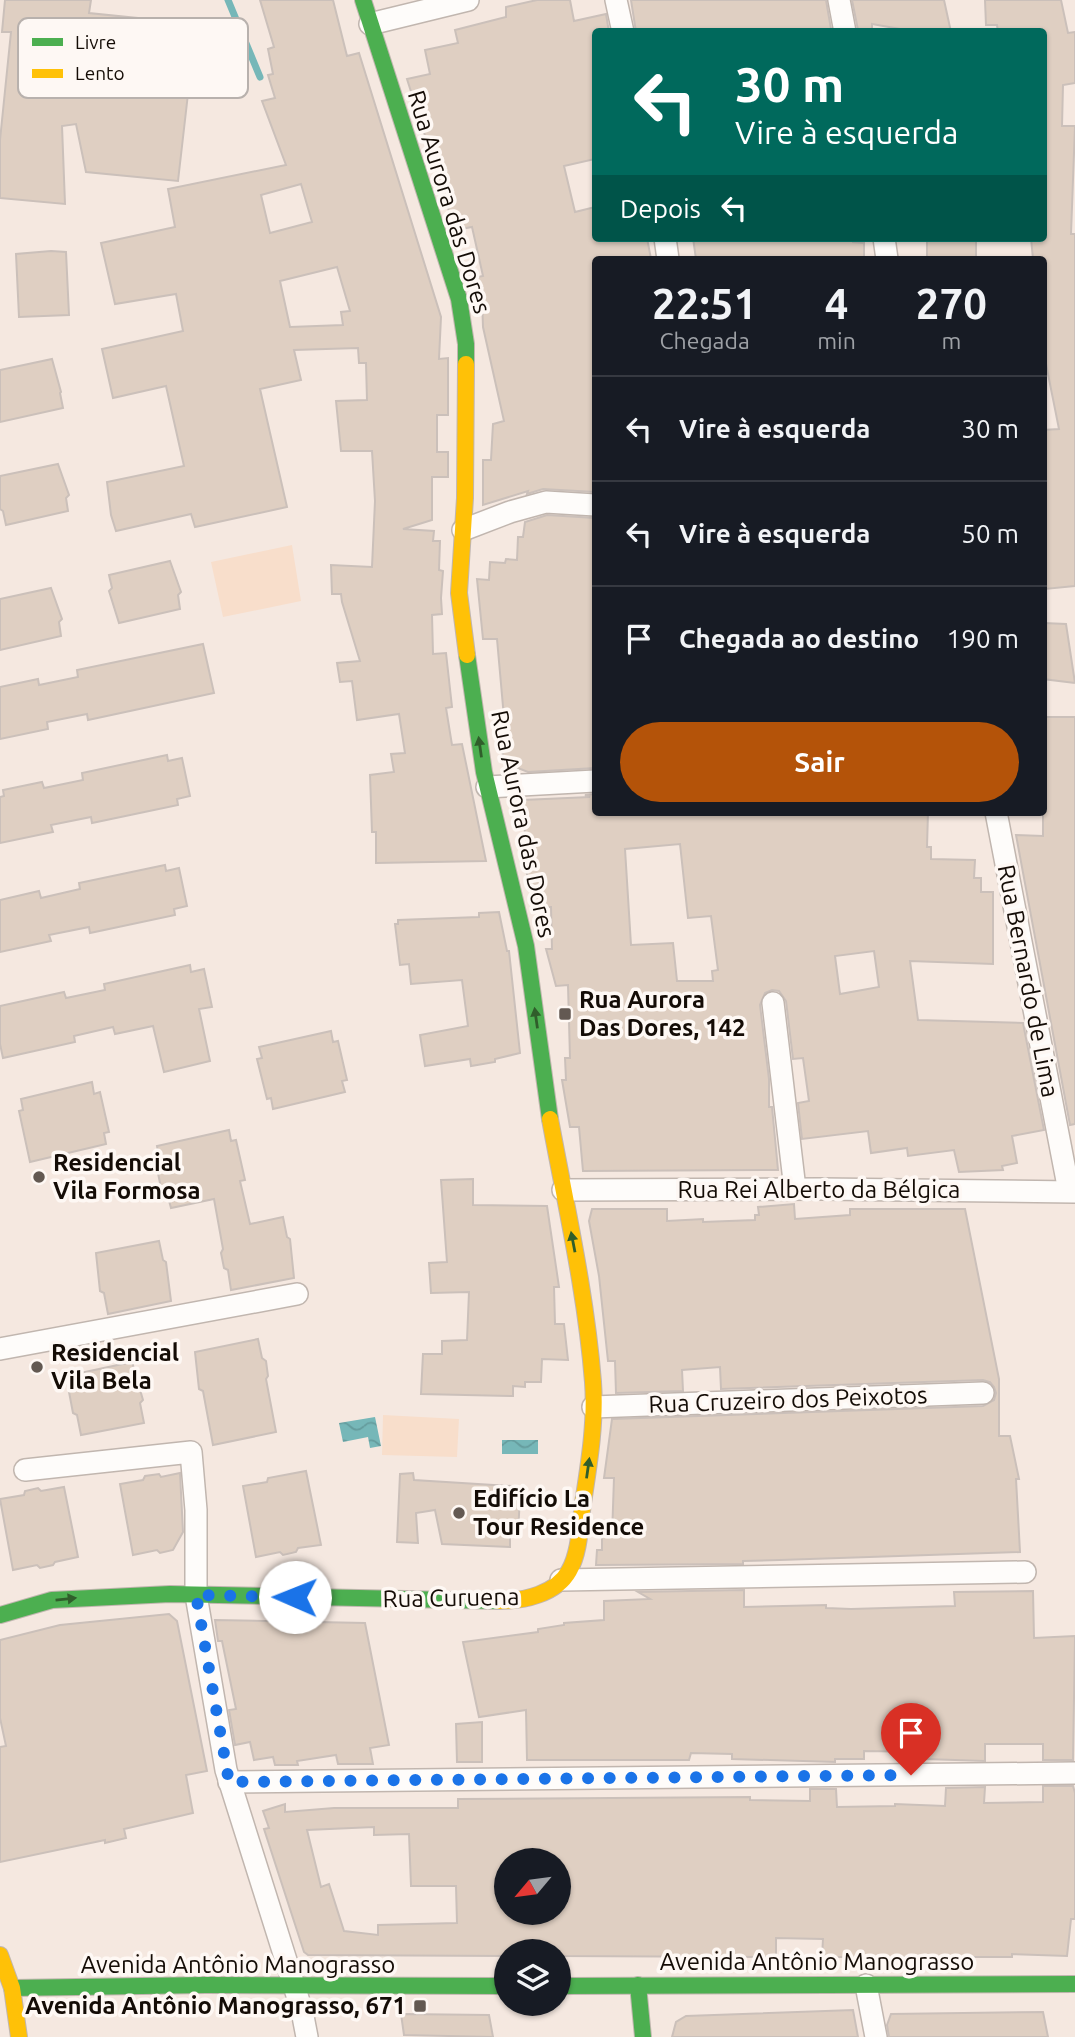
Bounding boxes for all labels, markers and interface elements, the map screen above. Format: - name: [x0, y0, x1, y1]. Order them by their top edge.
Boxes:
- legend: [18, 18, 248, 98]
- text: Livre: [75, 31, 116, 53]
- icon: left: [620, 56, 711, 147]
- text: 30 m: [735, 56, 844, 111]
- text: Lento: [75, 62, 125, 84]
- street label: Rua Aurora das Dores: [403, 87, 496, 317]
- text: Vire à esquerda: [735, 114, 958, 150]
- icon: left: [715, 189, 753, 227]
- text: Depois: [620, 194, 701, 223]
- text: 22:51: [652, 280, 757, 327]
- text: 4: [825, 280, 848, 327]
- text: 270: [916, 280, 987, 327]
- text: Chegada: [659, 328, 750, 353]
- text: min: [817, 328, 856, 353]
- text: m: [941, 328, 961, 353]
- icon: left: [620, 410, 658, 448]
- text: Vire à esquerda: [679, 414, 870, 443]
- text: 30 m: [961, 414, 1019, 443]
- icon: left: [620, 515, 658, 553]
- text: Vire à esquerda: [679, 519, 870, 548]
- text: 50 m: [961, 519, 1019, 548]
- icon: arrive: [620, 620, 658, 658]
- text: Chegada ao destino: [679, 624, 919, 653]
- text: 190 m: [947, 624, 1019, 653]
- street label: Rua Aurora das Dores: [486, 708, 561, 940]
- button: Sair: [620, 722, 1019, 802]
- one-way arrow: [474, 736, 485, 758]
- street label: Rua Bernardo de Lima: [993, 862, 1064, 1100]
- place label: Rua Aurora Das Dores, 142: [579, 986, 746, 1041]
- marker: Rua Aurora Das Dores, 142: [557, 1006, 573, 1022]
- one-way arrow: [530, 1007, 541, 1029]
- place label: Residencial Vila Formosa: [53, 1149, 201, 1204]
- marker: Residencial Vila Formosa: [31, 1169, 47, 1185]
- street label: Rua Rei Alberto da Bélgica: [678, 1176, 960, 1203]
- one-way arrow: [567, 1231, 578, 1253]
- place label: Residencial Vila Bela: [51, 1339, 179, 1394]
- marker: Residencial Vila Bela: [29, 1359, 45, 1375]
- street label: Rua Cruzeiro dos Peixotos: [648, 1381, 928, 1418]
- one-way arrow: [583, 1457, 594, 1479]
- place label: Edifício La Tour Residence: [473, 1485, 644, 1540]
- marker: Edifício La Tour Residence: [451, 1505, 467, 1521]
- position arrow: [258, 1560, 332, 1634]
- street label: Rua Curuena: [382, 1583, 520, 1612]
- one-way arrow: [55, 1593, 77, 1604]
- pin: [881, 1703, 941, 1775]
- icon: arrive: [892, 1714, 930, 1752]
- north arrow: [494, 1848, 570, 1925]
- map controls: [494, 1848, 571, 2016]
- button: layers: [494, 1939, 571, 2016]
- street label: Avenida Antônio Manograsso: [660, 1948, 974, 1975]
- street label: Avenida Antônio Manograsso: [81, 1951, 395, 1978]
- place label: Avenida Antônio Manograsso, 671: [25, 1992, 406, 2019]
- marker: Avenida Antônio Manograsso, 671: [412, 1998, 428, 2014]

